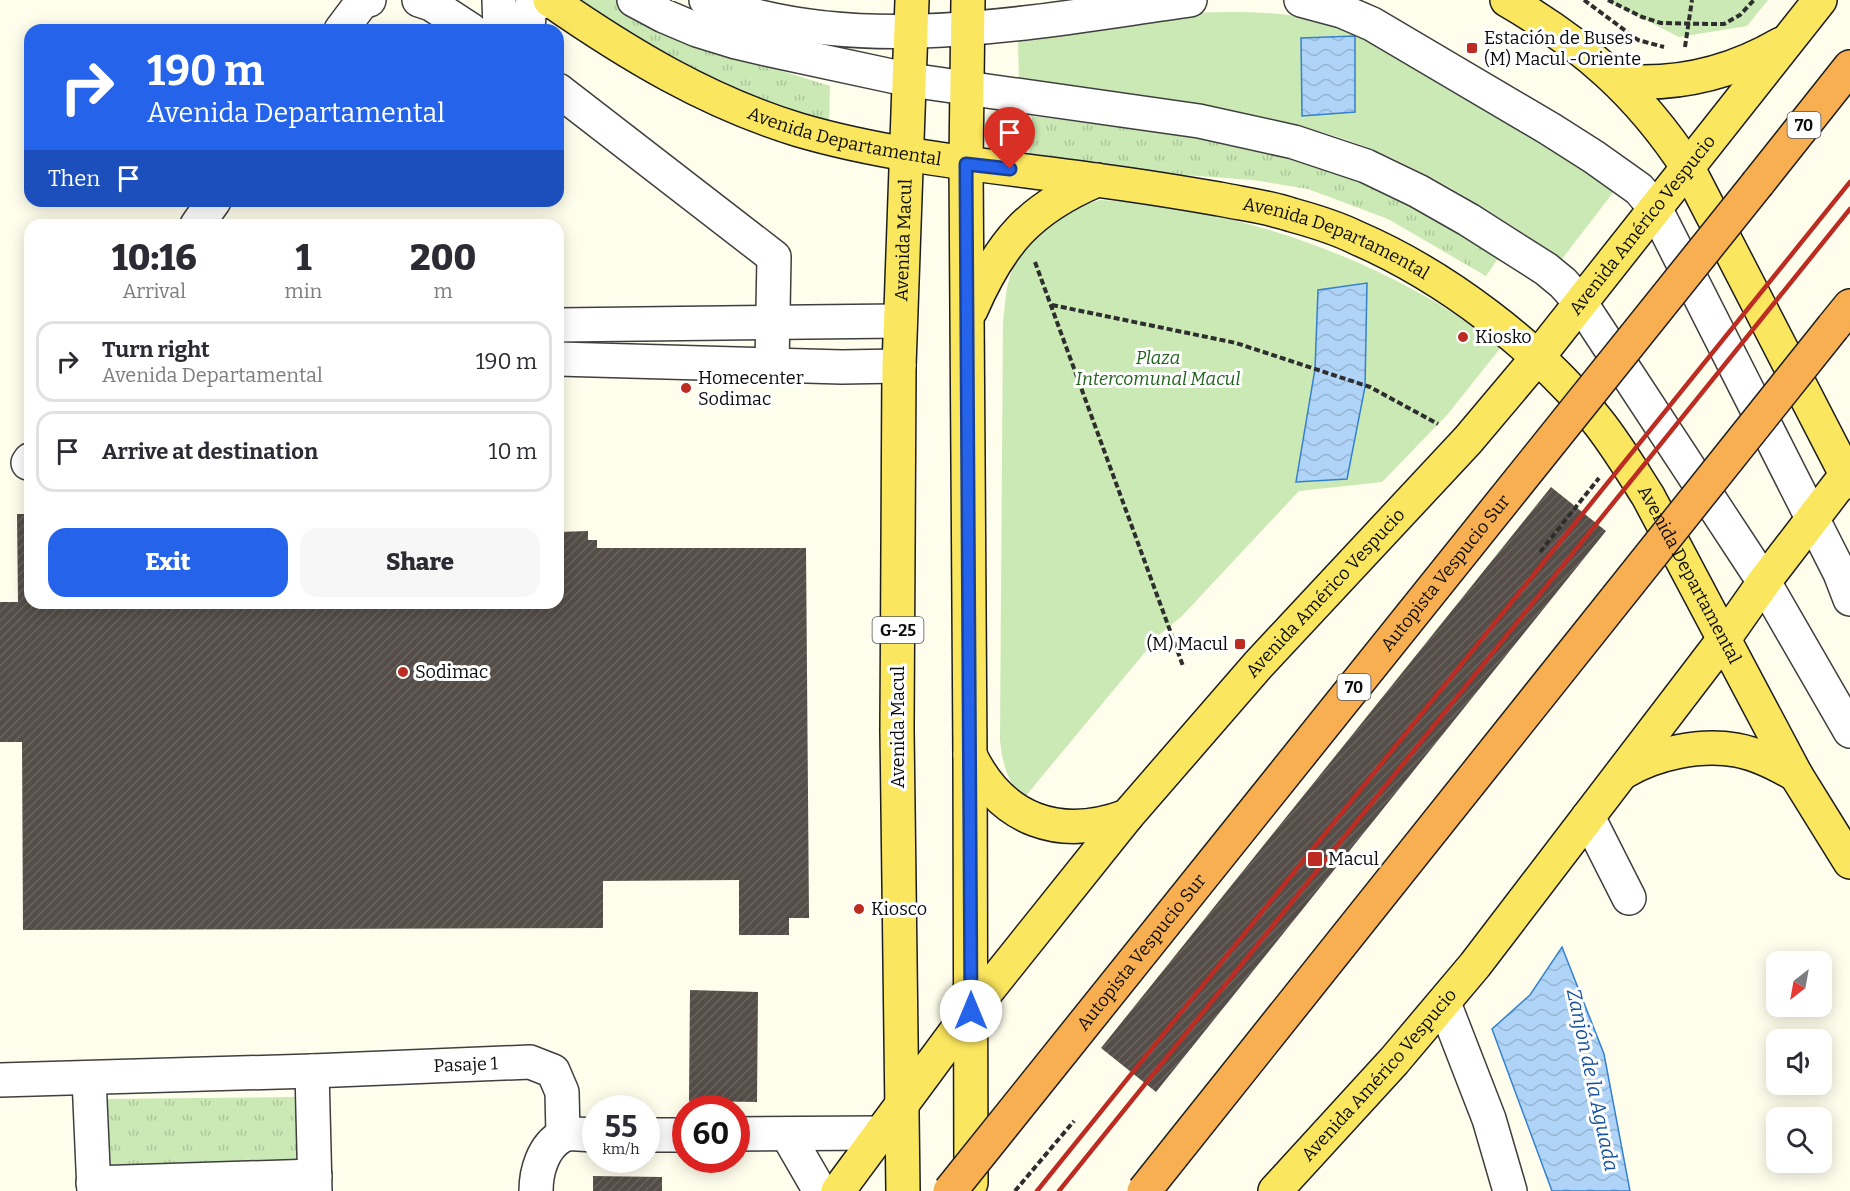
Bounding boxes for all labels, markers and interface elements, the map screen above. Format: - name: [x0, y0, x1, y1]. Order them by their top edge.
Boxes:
- place label: Estación de Buses (M) Macul -Oriente: [1484, 27, 1641, 70]
- marker: Estación de Buses (M) Macul -Oriente: [1465, 41, 1479, 55]
- text: 190 m: [147, 46, 264, 96]
- icon: right: [48, 48, 126, 126]
- text: Avenida Departamental: [147, 97, 445, 129]
- street label: Avenida Departamental: [745, 102, 943, 170]
- pin: [984, 107, 1035, 169]
- road number: 70: [1788, 112, 1820, 138]
- icon: arrive: [993, 116, 1026, 149]
- street label: Avenida Américo Vespucio: [1564, 131, 1720, 319]
- icon: arrive: [112, 162, 145, 195]
- text: Then: [48, 165, 100, 192]
- street label: Avenida Macul: [890, 179, 917, 302]
- street label: Avenida Departamental: [1241, 193, 1433, 284]
- text: 10:16: [112, 236, 197, 280]
- text: 1: [295, 236, 311, 280]
- text: 200: [410, 236, 476, 280]
- text: Arrival: [123, 279, 186, 303]
- text: min: [285, 279, 322, 303]
- text: m: [434, 279, 453, 303]
- place label: Kiosko: [1475, 326, 1532, 348]
- marker: Kiosko: [1456, 330, 1470, 344]
- text: Turn right: [102, 336, 210, 363]
- icon: right: [51, 345, 84, 378]
- park label: Plaza Intercomunal Macul: [1076, 347, 1240, 390]
- text: 190 m: [476, 348, 537, 375]
- text: Avenida Departamental: [102, 363, 323, 387]
- place label: Homecenter Sodimac: [698, 367, 804, 410]
- marker: Homecenter Sodimac: [679, 381, 693, 395]
- icon: arrive: [51, 435, 84, 468]
- text: Arrive at destination: [102, 438, 318, 465]
- text: 10 m: [489, 438, 537, 465]
- street label: Avenida Departamental: [1633, 481, 1746, 667]
- street label: Autopista Vespucio Sur: [1376, 490, 1515, 656]
- street label: Avenida Américo Vespucio: [1241, 504, 1409, 682]
- button: Exit: [48, 528, 288, 597]
- button: Share: [300, 528, 540, 597]
- road number: G-25: [872, 617, 924, 643]
- place label: (M) Macul: [1146, 633, 1228, 655]
- marker: (M) Macul: [1233, 637, 1247, 651]
- place label: Sodimac: [415, 661, 488, 683]
- marker: Sodimac: [396, 665, 410, 679]
- street label: Avenida Macul: [887, 666, 909, 788]
- road number: 70: [1338, 674, 1370, 700]
- place label: Macul: [1328, 848, 1379, 870]
- marker: Macul: [1306, 850, 1324, 868]
- street label: Autopista Vespucio Sur: [1072, 870, 1211, 1035]
- place label: Kiosco: [871, 898, 927, 920]
- marker: Kiosco: [852, 902, 866, 916]
- north arrow: [1766, 951, 1832, 1017]
- map controls: [1766, 951, 1832, 1173]
- position arrow: [939, 979, 1003, 1043]
- street label: Avenida Américo Vespucio: [1297, 984, 1461, 1166]
- water label: Zanjón de la Aguada: [1561, 986, 1624, 1174]
- button: sound: [1766, 1029, 1832, 1095]
- street label: Pasaje 1: [433, 1052, 499, 1077]
- speed limit sign: 60: [672, 1095, 750, 1173]
- button: search: [1766, 1107, 1832, 1173]
- text: 55: [605, 1109, 637, 1145]
- text: km/h: [602, 1140, 640, 1158]

